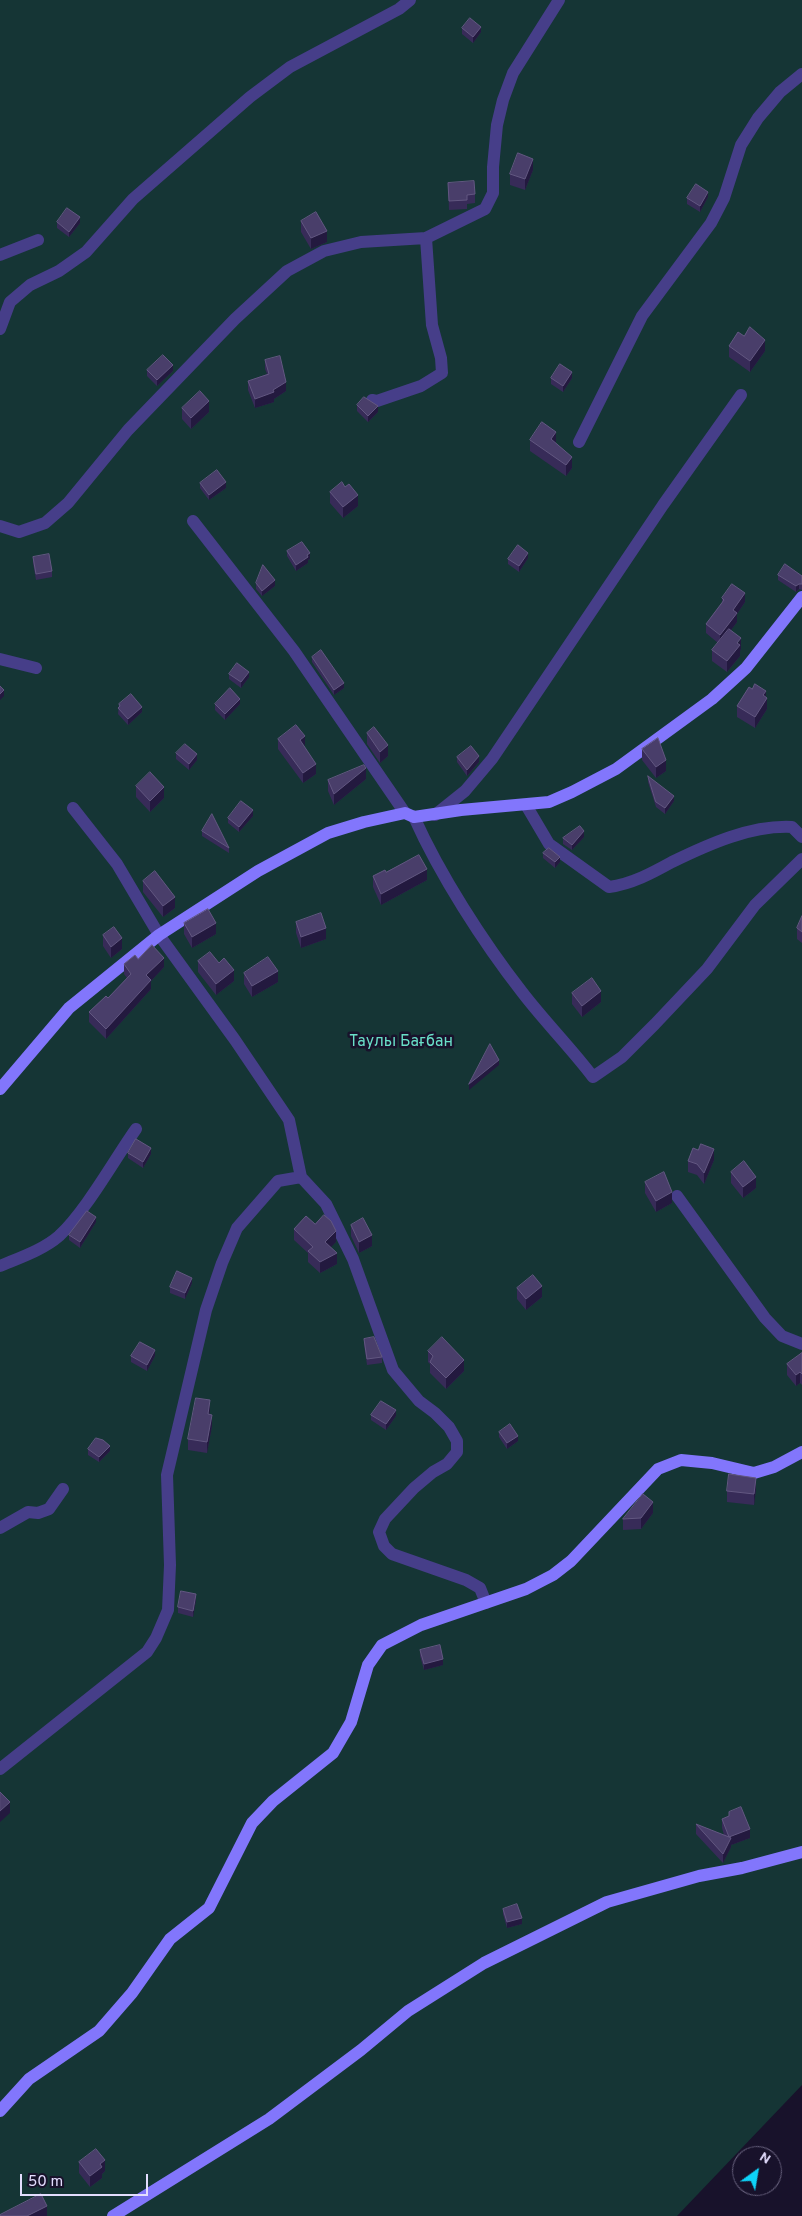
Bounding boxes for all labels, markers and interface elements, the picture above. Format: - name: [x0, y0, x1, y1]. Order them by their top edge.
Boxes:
- park label: Таулы Бағбан: [349, 1033, 453, 1053]
- north arrow: [732, 2146, 782, 2196]
- text: N: [756, 2149, 773, 2169]
- scale bar: [22, 2164, 150, 2196]
- text: 50 m: [28, 2173, 63, 2192]

